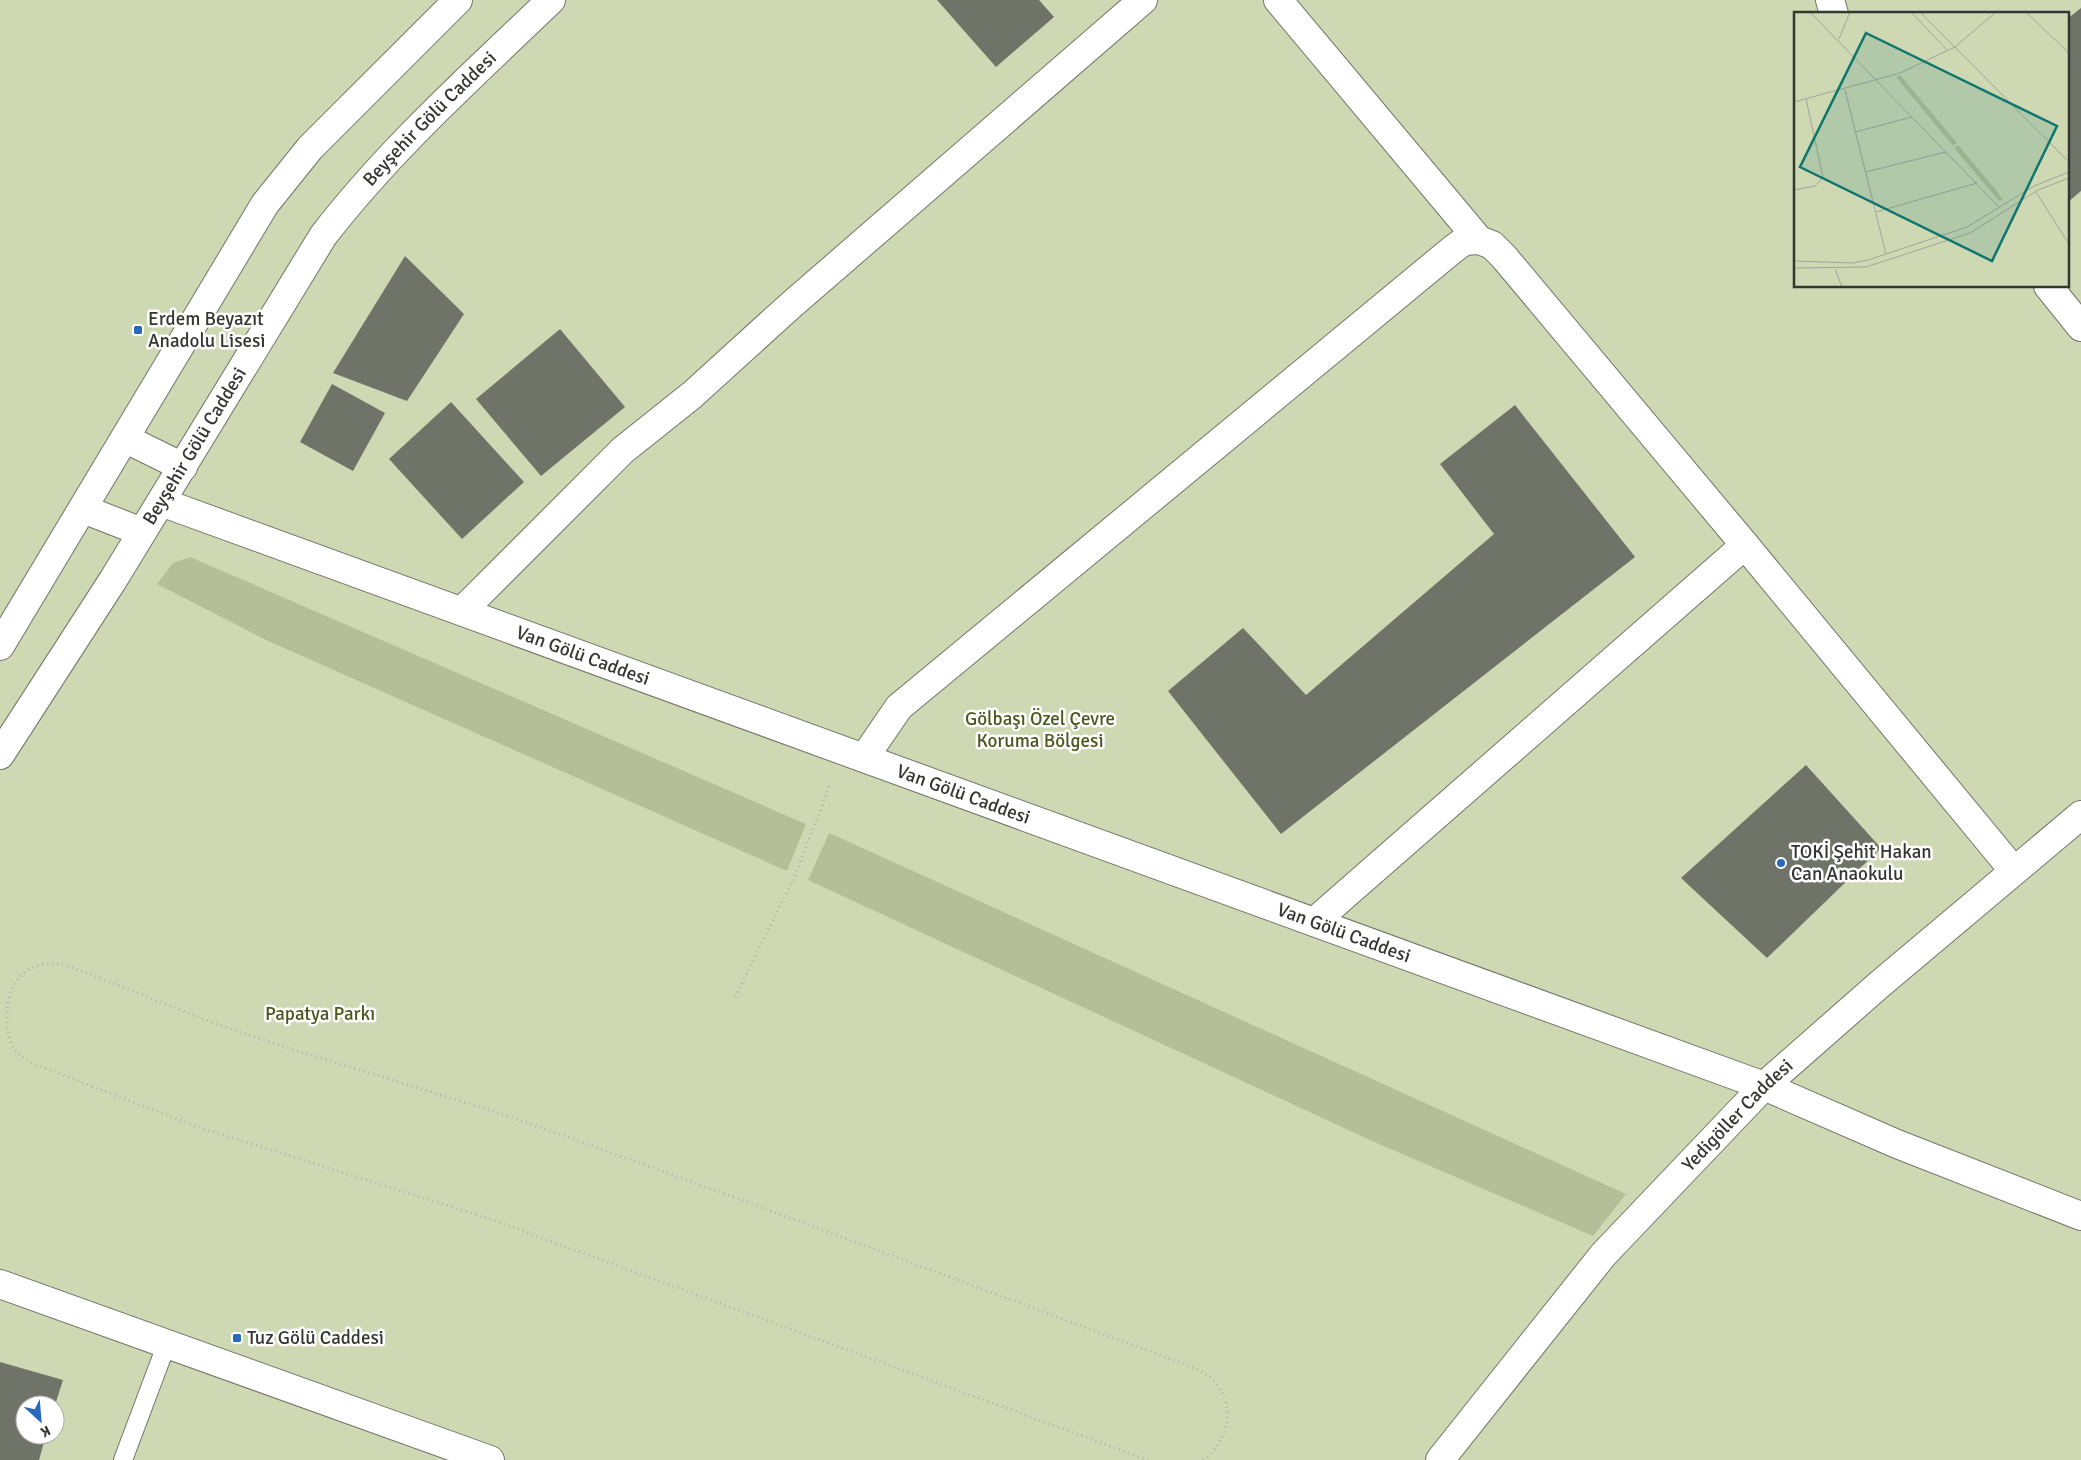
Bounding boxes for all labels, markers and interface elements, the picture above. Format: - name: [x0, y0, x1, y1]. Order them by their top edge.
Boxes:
- inset map: [1794, 12, 2068, 288]
- street label: Beyşehir Gölü Caddesi: [358, 46, 502, 191]
- place label: Erdem Beyazıt Anadolu Lisesi: [148, 307, 265, 353]
- marker: Erdem Beyazıt Anadolu Lisesi: [132, 324, 144, 336]
- street label: Beyşehir Gölü Caddesi: [137, 363, 252, 529]
- street label: Van Gölü Caddesi: [513, 620, 653, 691]
- park label: Gölbaşı Özel Çevre Koruma Bölgesi: [965, 707, 1115, 753]
- street label: Van Gölü Caddesi: [893, 759, 1034, 830]
- place label: TOKİ Şehit Hakan Can Anaokulu: [1791, 840, 1932, 886]
- marker: TOKİ Şehit Hakan Can Anaokulu: [1775, 857, 1787, 869]
- street label: Van Gölü Caddesi: [1274, 898, 1414, 968]
- park label: Papatya Parkı: [265, 1002, 375, 1026]
- street label: Yedigöller Caddesi: [1677, 1054, 1798, 1177]
- place label: Tuz Gölü Caddesi: [247, 1326, 384, 1350]
- marker: Tuz Gölü Caddesi: [231, 1332, 243, 1344]
- north arrow: [15, 1395, 65, 1445]
- text: K: [38, 1422, 53, 1441]

